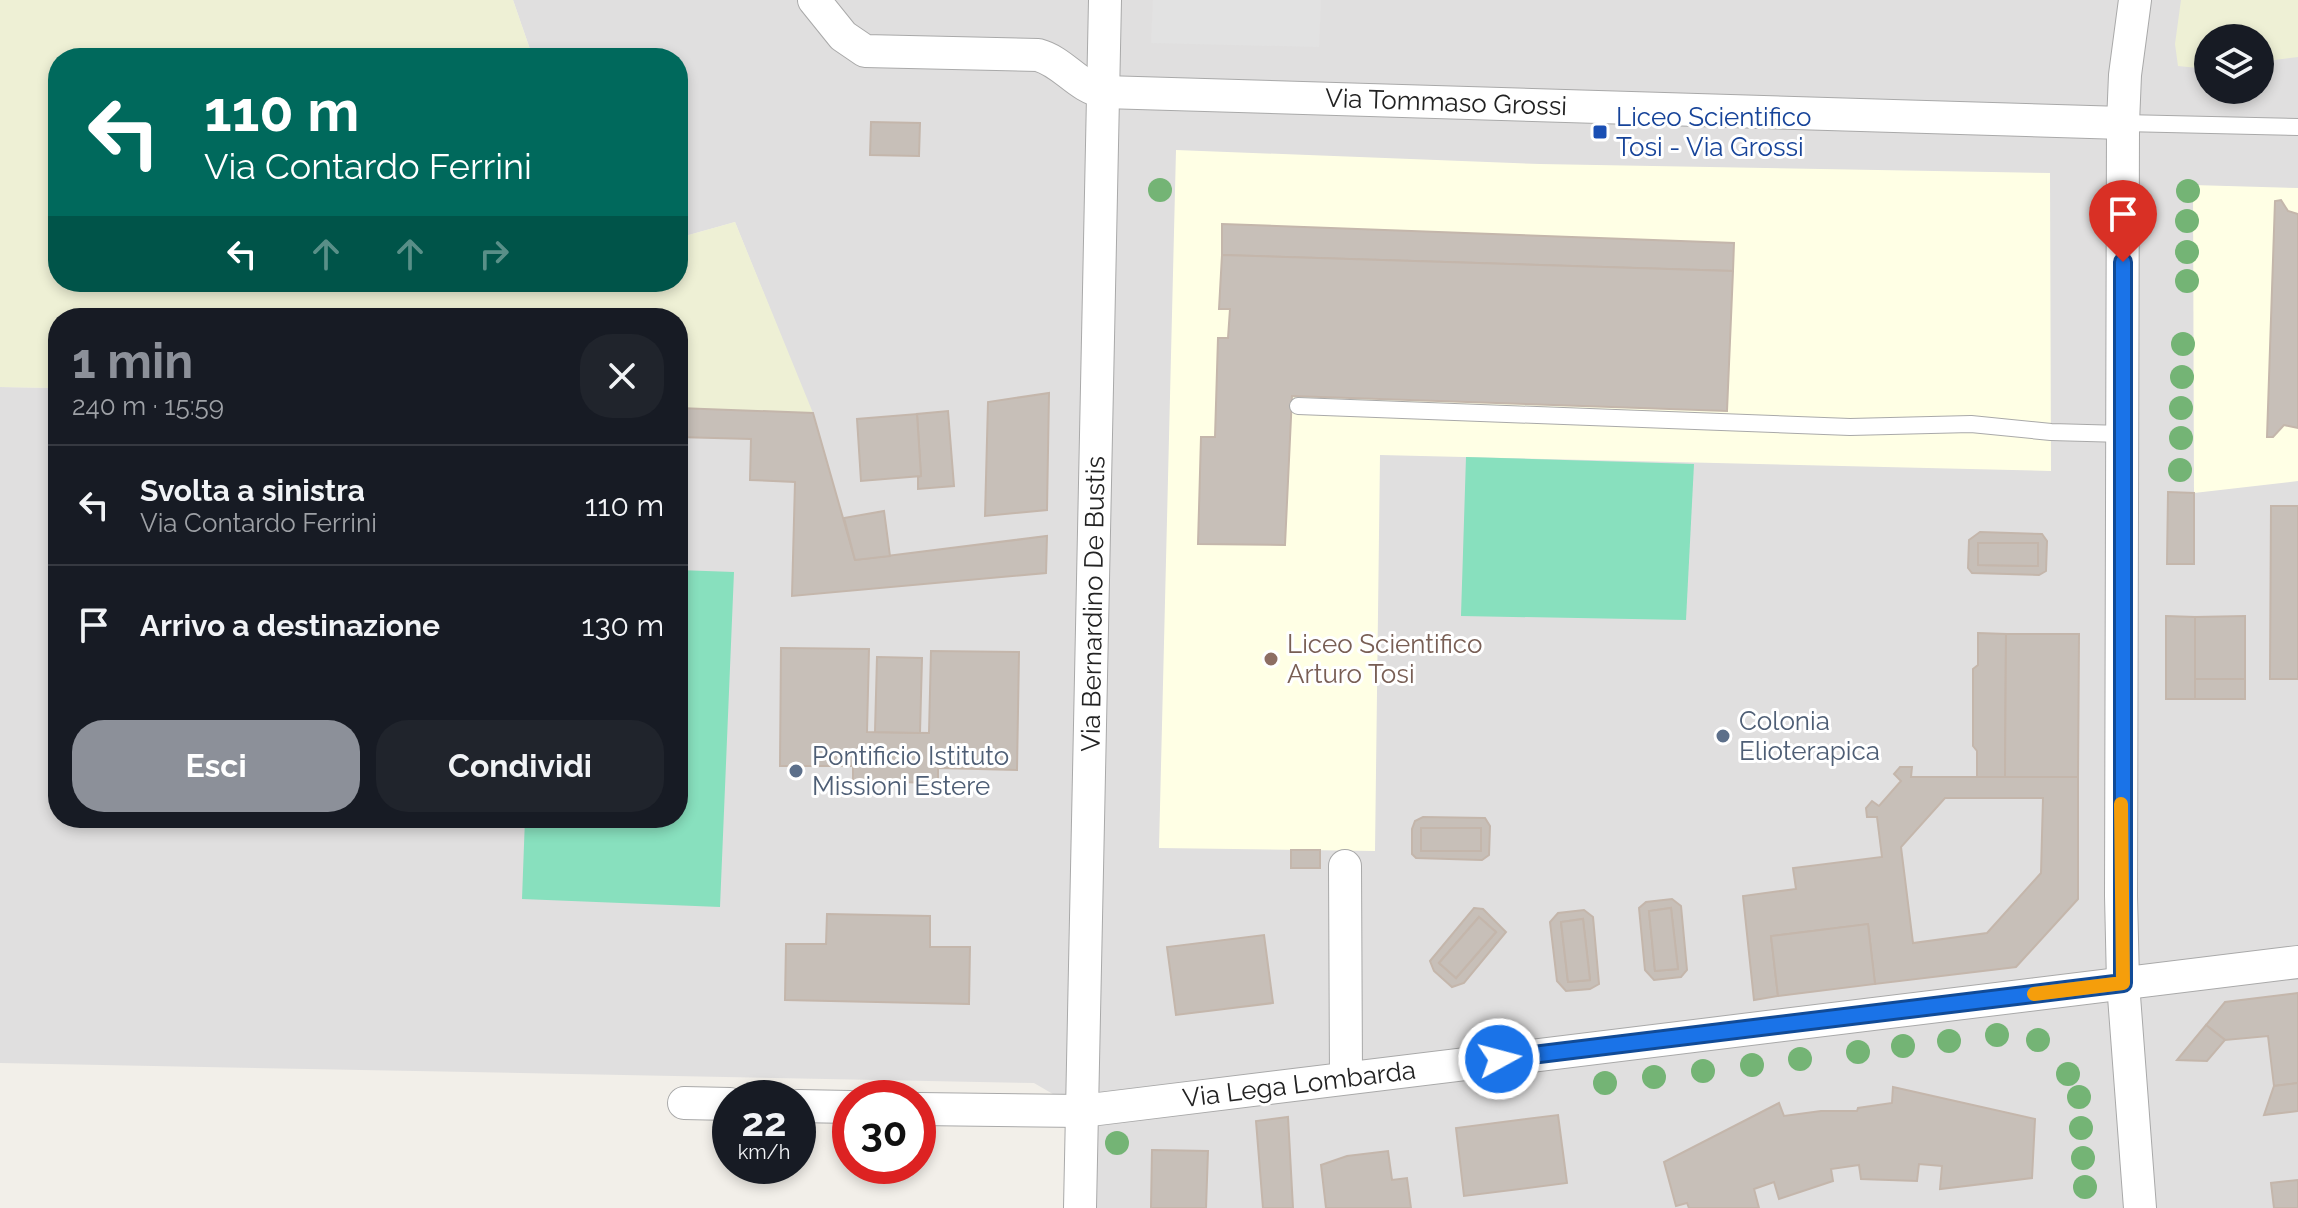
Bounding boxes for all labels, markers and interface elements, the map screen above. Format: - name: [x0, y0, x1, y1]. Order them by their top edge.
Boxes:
- map controls: [2194, 24, 2274, 104]
- button: layers: [2194, 24, 2274, 104]
- text: 110 m: [204, 78, 359, 144]
- icon: left: [72, 80, 176, 184]
- street label: Via Tommaso Grossi: [1325, 83, 1567, 121]
- place label: Liceo Scientifico Tosi - Via Grossi: [1616, 102, 1811, 162]
- marker: Liceo Scientifico Tosi - Via Grossi: [1591, 123, 1609, 141]
- text: Via Contardo Ferrini: [204, 145, 532, 187]
- pin: [2089, 180, 2157, 262]
- icon: arrive: [2101, 192, 2145, 236]
- icon: left: [220, 232, 264, 276]
- icon: ahead: [304, 232, 348, 276]
- icon: ahead: [388, 232, 432, 276]
- icon: right: [472, 232, 516, 276]
- text: 1 min: [72, 333, 193, 389]
- button: close: [580, 334, 664, 418]
- text: 240 m · 15:59: [72, 391, 224, 421]
- street label: Via Bernardino De Bustis: [1075, 456, 1111, 752]
- text: Svolta a sinistra: [140, 473, 365, 508]
- icon: left: [72, 483, 116, 527]
- text: 110 m: [585, 488, 664, 523]
- text: Via Contardo Ferrini: [140, 508, 377, 538]
- icon: arrive: [72, 603, 116, 647]
- text: Arrivo a destinazione: [140, 608, 440, 643]
- text: 130 m: [582, 608, 664, 643]
- place label: Liceo Scientifico Arturo Tosi: [1287, 629, 1482, 689]
- marker: Liceo Scientifico Arturo Tosi: [1262, 650, 1280, 668]
- place label: Colonia Elioterapica: [1739, 706, 1880, 766]
- button: Esci: [72, 720, 360, 812]
- button: Condividi: [376, 720, 664, 812]
- marker: Colonia Elioterapica: [1714, 727, 1732, 745]
- place label: Pontificio Istituto Missioni Estere: [812, 741, 1009, 801]
- marker: Pontificio Istituto Missioni Estere: [787, 762, 805, 780]
- position arrow: [1457, 1017, 1541, 1101]
- street label: Via Lega Lombarda: [1181, 1055, 1417, 1113]
- speed limit sign: 30: [832, 1080, 936, 1184]
- text: 22: [741, 1098, 787, 1145]
- text: km/h: [738, 1140, 790, 1164]

